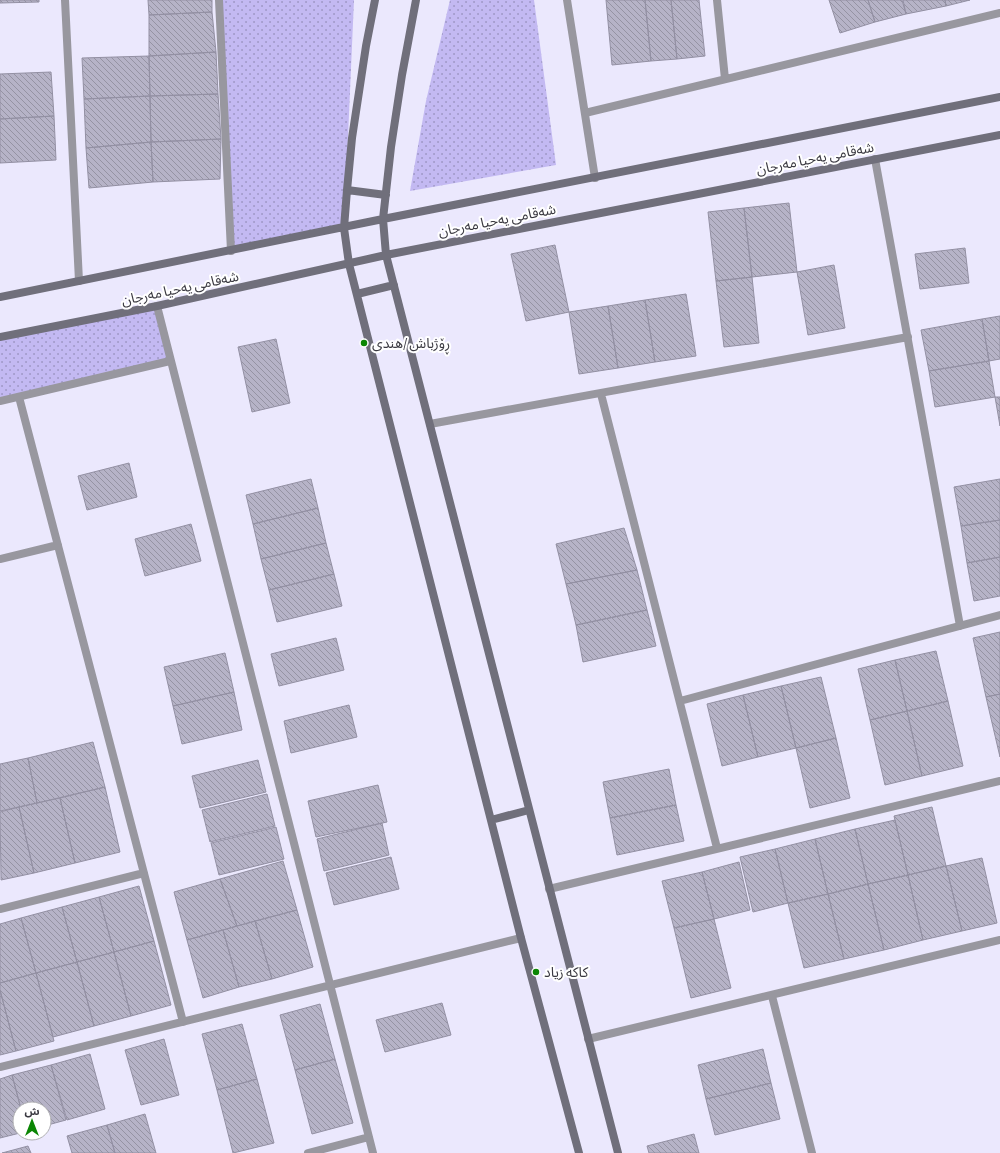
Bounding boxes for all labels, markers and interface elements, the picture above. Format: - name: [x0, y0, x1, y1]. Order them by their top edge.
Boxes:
- street label: شەقامی یەحیا مەرجان: [755, 141, 875, 178]
- street label: شەقامی یەحیا مەرجان: [437, 203, 557, 240]
- street label: شەقامی یەحیا مەرجان: [120, 270, 240, 309]
- place label: ڕۆژباش /ھندی: [372, 337, 450, 355]
- marker: ڕۆژباش /ھندی: [359, 338, 369, 348]
- place label: کاکە زیاد: [544, 966, 589, 981]
- marker: کاکە زیاد: [531, 967, 541, 977]
- north arrow: [12, 1101, 52, 1141]
- text: ش: [24, 1106, 40, 1118]

